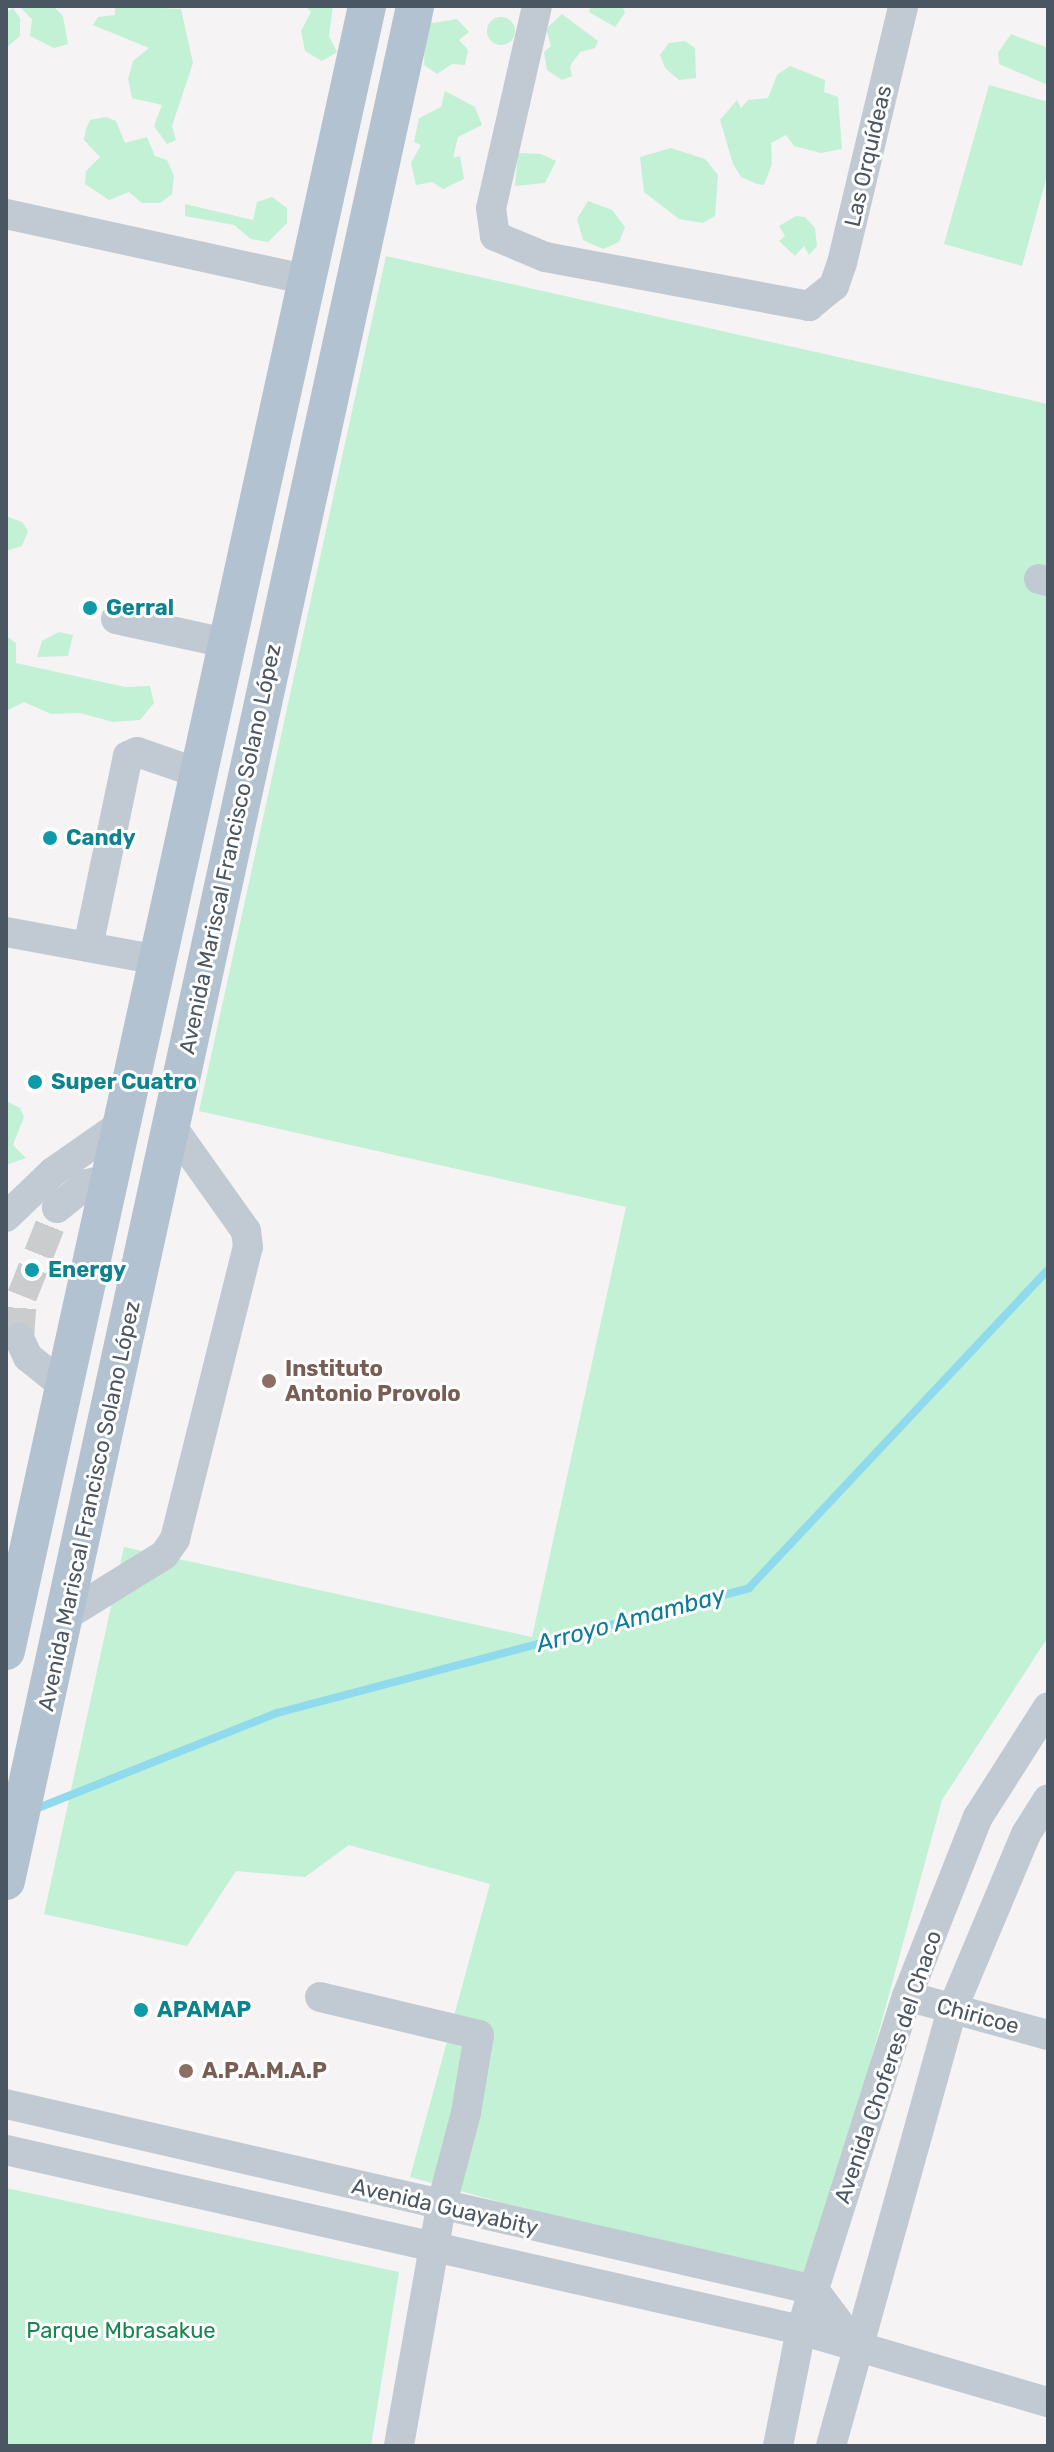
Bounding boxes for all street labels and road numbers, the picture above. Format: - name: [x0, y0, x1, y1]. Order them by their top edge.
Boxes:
- street label: Las Orquídeas: [839, 83, 897, 229]
- street label: Avenida Mariscal Francisco Solano López: [174, 642, 286, 1056]
- street label: Avenida Mariscal Francisco Solano López: [33, 1299, 145, 1713]
- street label: Avenida Choferes del Chaco: [829, 1927, 947, 2207]
- street label: Chiricoe: [934, 1992, 1022, 2040]
- street label: Avenida Guayabity: [349, 2173, 541, 2241]

